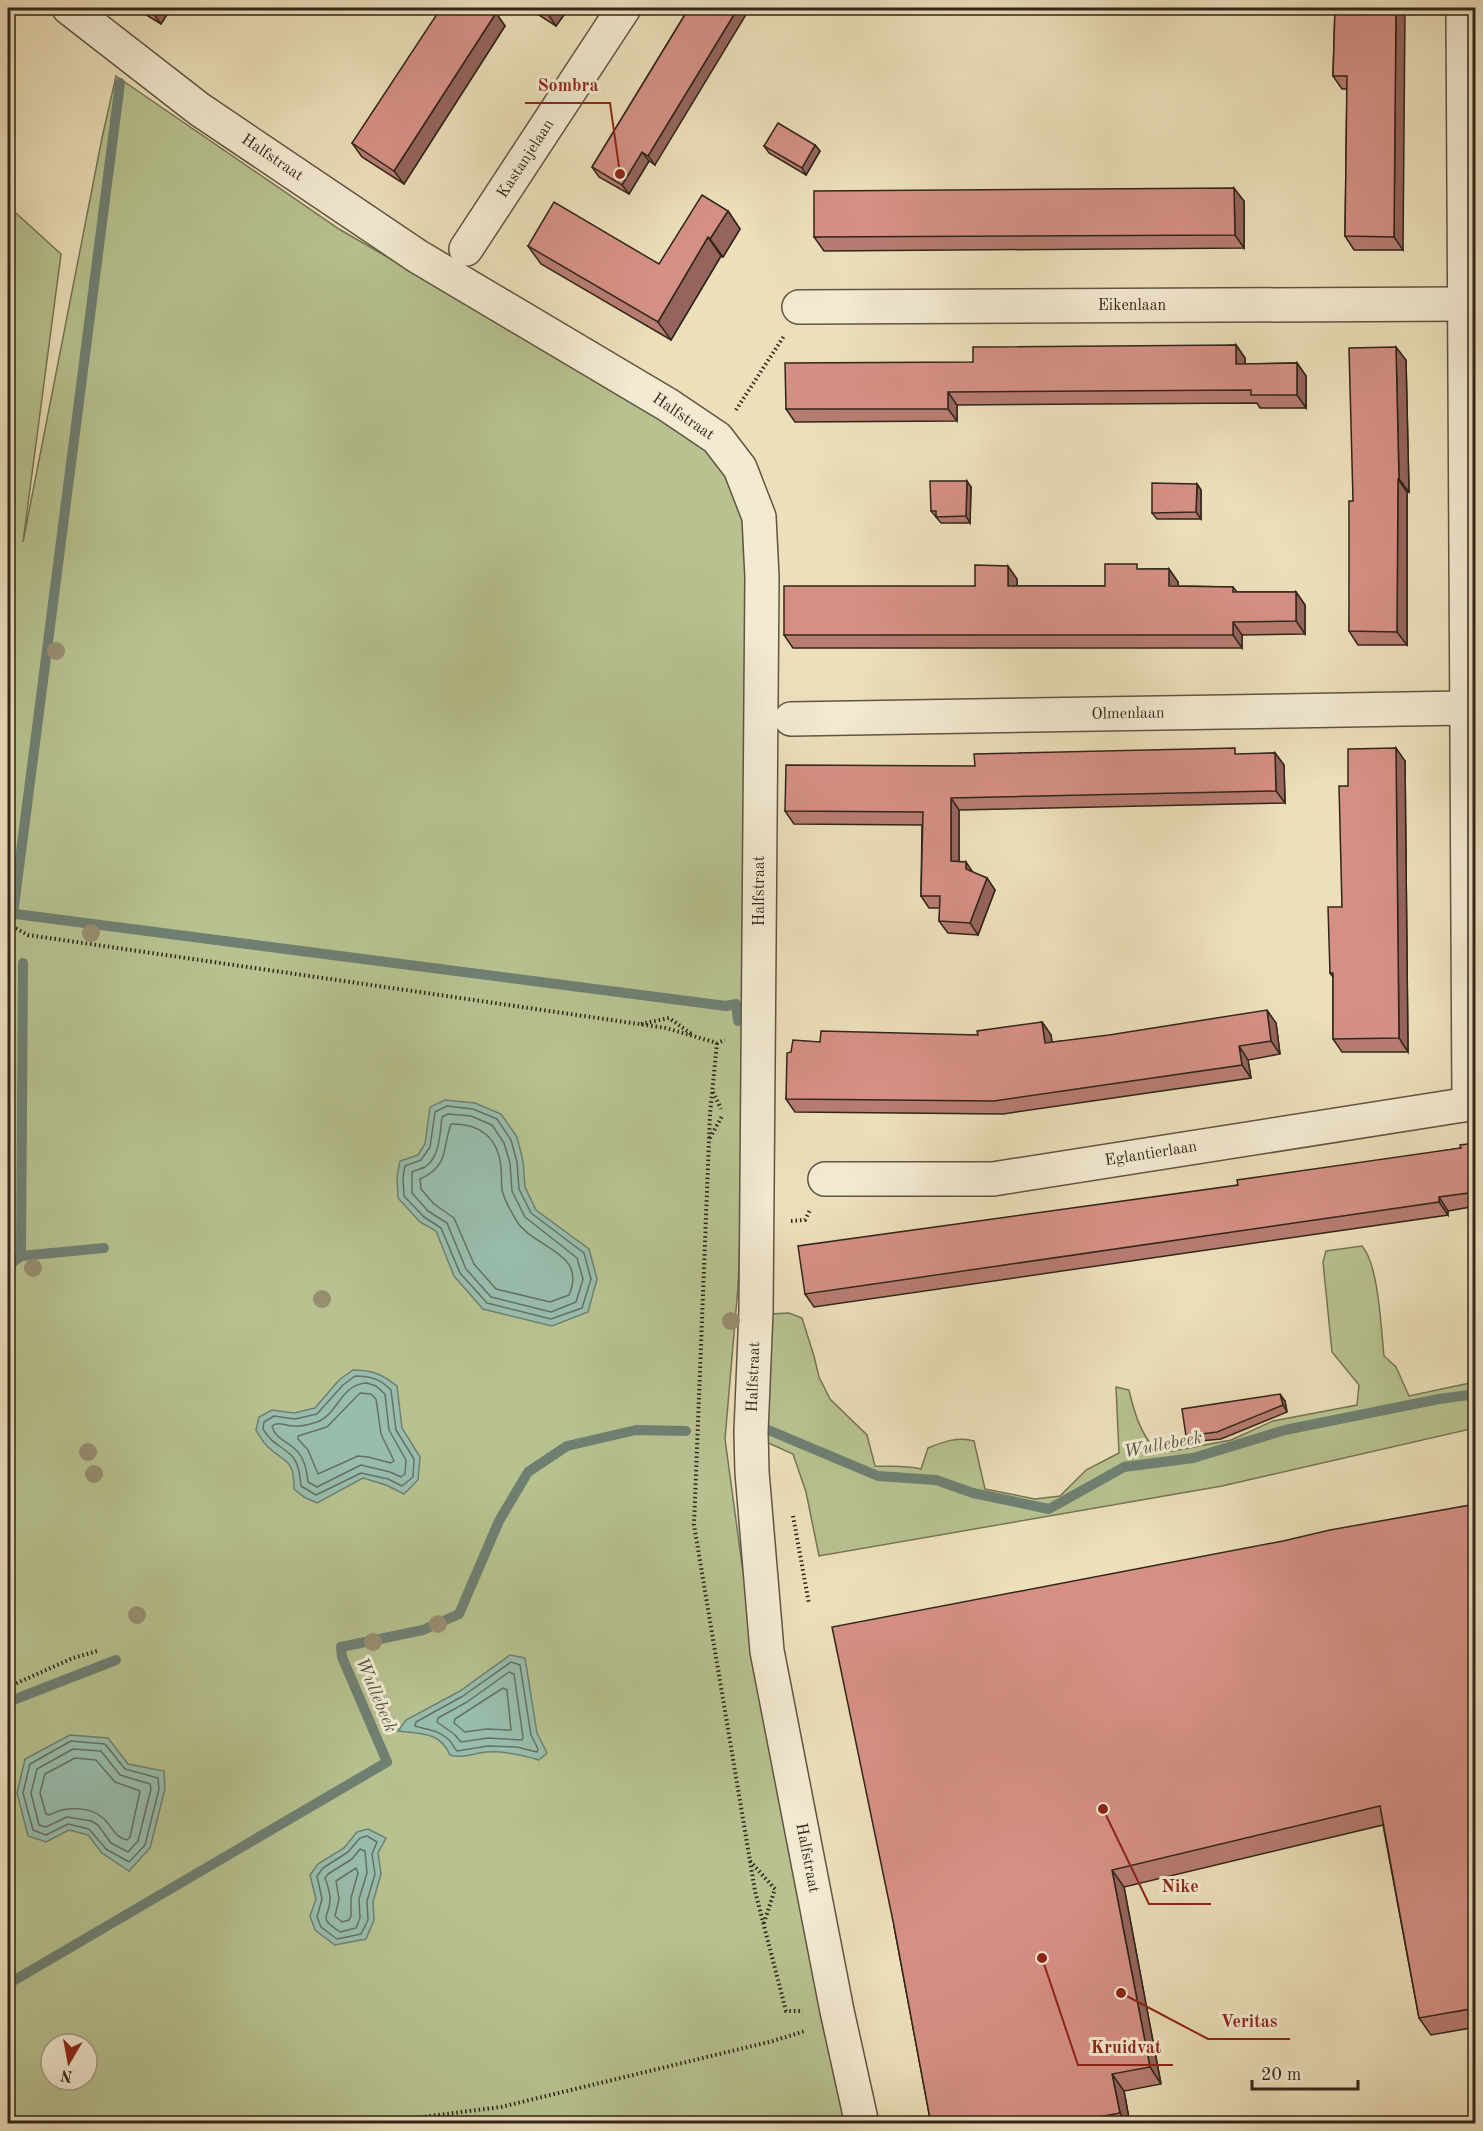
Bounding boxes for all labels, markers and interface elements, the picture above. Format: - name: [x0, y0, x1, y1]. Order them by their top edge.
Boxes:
- callout: Sombra: [525, 67, 610, 103]
- text: Sombra: [537, 77, 599, 95]
- street label: Kastanjelaan: [495, 116, 558, 201]
- street label: Halfstraat: [238, 132, 306, 185]
- street label: Eikenlaan: [1098, 298, 1167, 314]
- street label: Halfstraat: [649, 391, 717, 444]
- street label: Olmenlaan: [1091, 705, 1165, 723]
- street label: Halfstraat: [752, 855, 768, 926]
- street label: Eglantierlaan: [1104, 1139, 1199, 1169]
- street label: Halfstraat: [745, 1341, 763, 1413]
- water label: Wullebeek: [1122, 1429, 1204, 1461]
- water label: Wullebeek: [352, 1655, 400, 1735]
- street label: Halfstraat: [792, 1822, 822, 1895]
- callout: Nike: [1149, 1868, 1211, 1904]
- text: Nike: [1161, 1878, 1199, 1896]
- callout: Veritas: [1208, 2003, 1290, 2039]
- text: Veritas: [1220, 2013, 1278, 2031]
- callout: Kruidvat: [1078, 2029, 1173, 2065]
- north arrow: [39, 2032, 99, 2092]
- text: Kruidvat: [1090, 2039, 1162, 2057]
- scale bar: [1252, 2053, 1358, 2091]
- text: N: [59, 2066, 74, 2084]
- text: 20 m: [1261, 2066, 1301, 2084]

